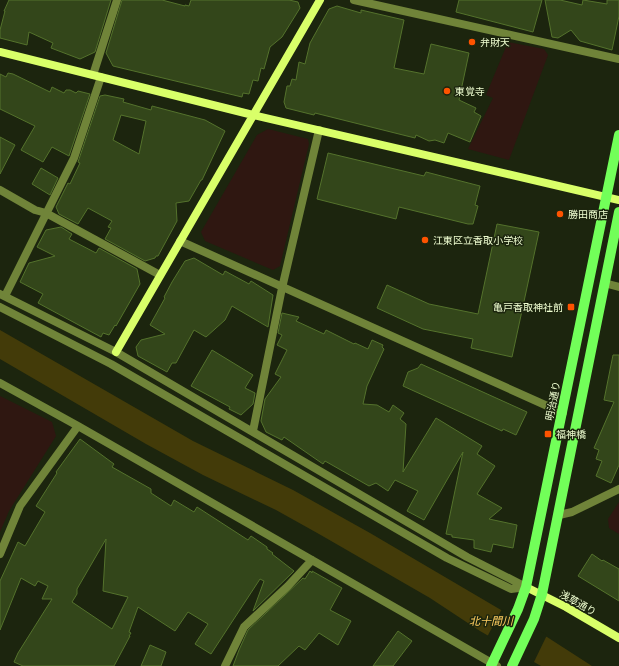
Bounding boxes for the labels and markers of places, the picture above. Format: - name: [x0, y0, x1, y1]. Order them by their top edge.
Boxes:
- marker: 弁財天: [467, 37, 477, 47]
- place label: 弁財天: [480, 37, 510, 48]
- marker: 東覚寺: [442, 86, 452, 96]
- place label: 東覚寺: [455, 86, 485, 97]
- marker: 勝田商店: [555, 209, 565, 219]
- place label: 勝田商店: [568, 209, 608, 220]
- marker: 江東区立香取小学校: [420, 235, 430, 245]
- place label: 江東区立香取小学校: [433, 235, 523, 246]
- place label: 亀戸香取神社前: [493, 302, 563, 313]
- marker: 亀戸香取神社前: [566, 302, 576, 312]
- marker: 福神橋: [543, 429, 553, 439]
- place label: 福神橋: [556, 429, 586, 440]

